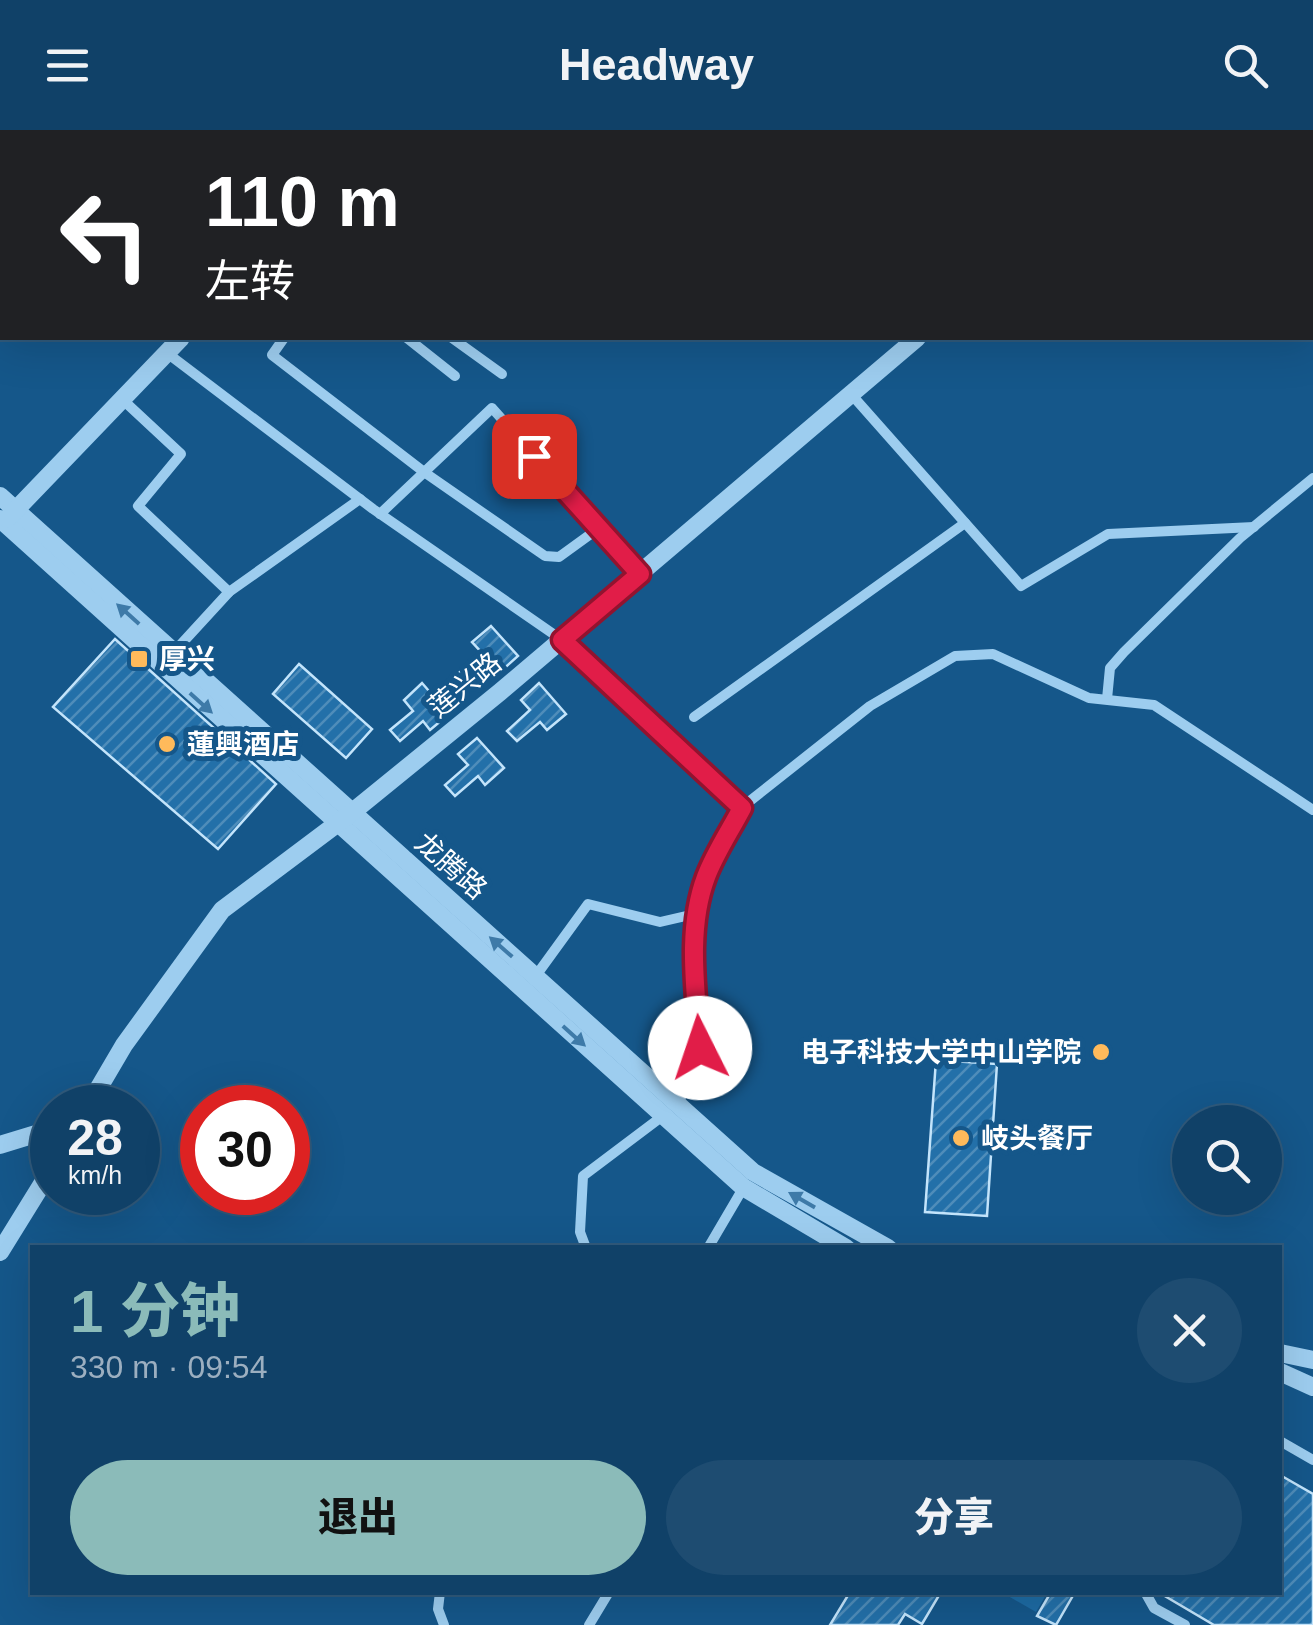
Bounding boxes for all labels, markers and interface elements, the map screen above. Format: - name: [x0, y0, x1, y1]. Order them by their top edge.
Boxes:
- icon: menu: [40, 38, 95, 93]
- icon: search: [1218, 38, 1273, 93]
- text: Headway: [559, 39, 754, 90]
- text: 110 m: [205, 163, 400, 241]
- icon: left: [40, 170, 170, 300]
- text: 左转: [205, 256, 295, 307]
- pin: [492, 414, 577, 499]
- icon: arrive: [507, 429, 562, 484]
- one-way arrow: [116, 603, 141, 625]
- place label: 厚兴: [159, 644, 215, 675]
- street label: 莲兴路: [423, 647, 507, 723]
- marker: 厚兴: [128, 648, 150, 670]
- one-way arrow: [189, 691, 213, 714]
- place label: 蓮興酒店: [187, 729, 299, 760]
- marker: 蓮興酒店: [156, 733, 178, 755]
- street label: 龙腾路: [409, 827, 493, 905]
- one-way arrow: [489, 936, 514, 958]
- position arrow: [648, 996, 752, 1100]
- one-way arrow: [562, 1024, 586, 1047]
- place label: 电子科技大学中山学院: [801, 1037, 1081, 1068]
- marker: 电子科技大学中山学院: [1090, 1041, 1112, 1063]
- speed limit sign: 30: [180, 1085, 310, 1215]
- map controls: [1172, 1105, 1282, 1215]
- button: search: [1172, 1105, 1282, 1215]
- text: 28: [67, 1110, 123, 1166]
- place label: 岐头餐厅: [981, 1123, 1093, 1154]
- marker: 岐头餐厅: [950, 1127, 972, 1149]
- text: km/h: [68, 1161, 122, 1189]
- one-way arrow: [788, 1192, 817, 1209]
- text: 1 分钟: [70, 1278, 240, 1345]
- button: close: [1137, 1278, 1242, 1383]
- text: 330 m · 09:54: [70, 1349, 267, 1385]
- button: 退出: [70, 1460, 646, 1575]
- button: 分享: [666, 1460, 1242, 1575]

